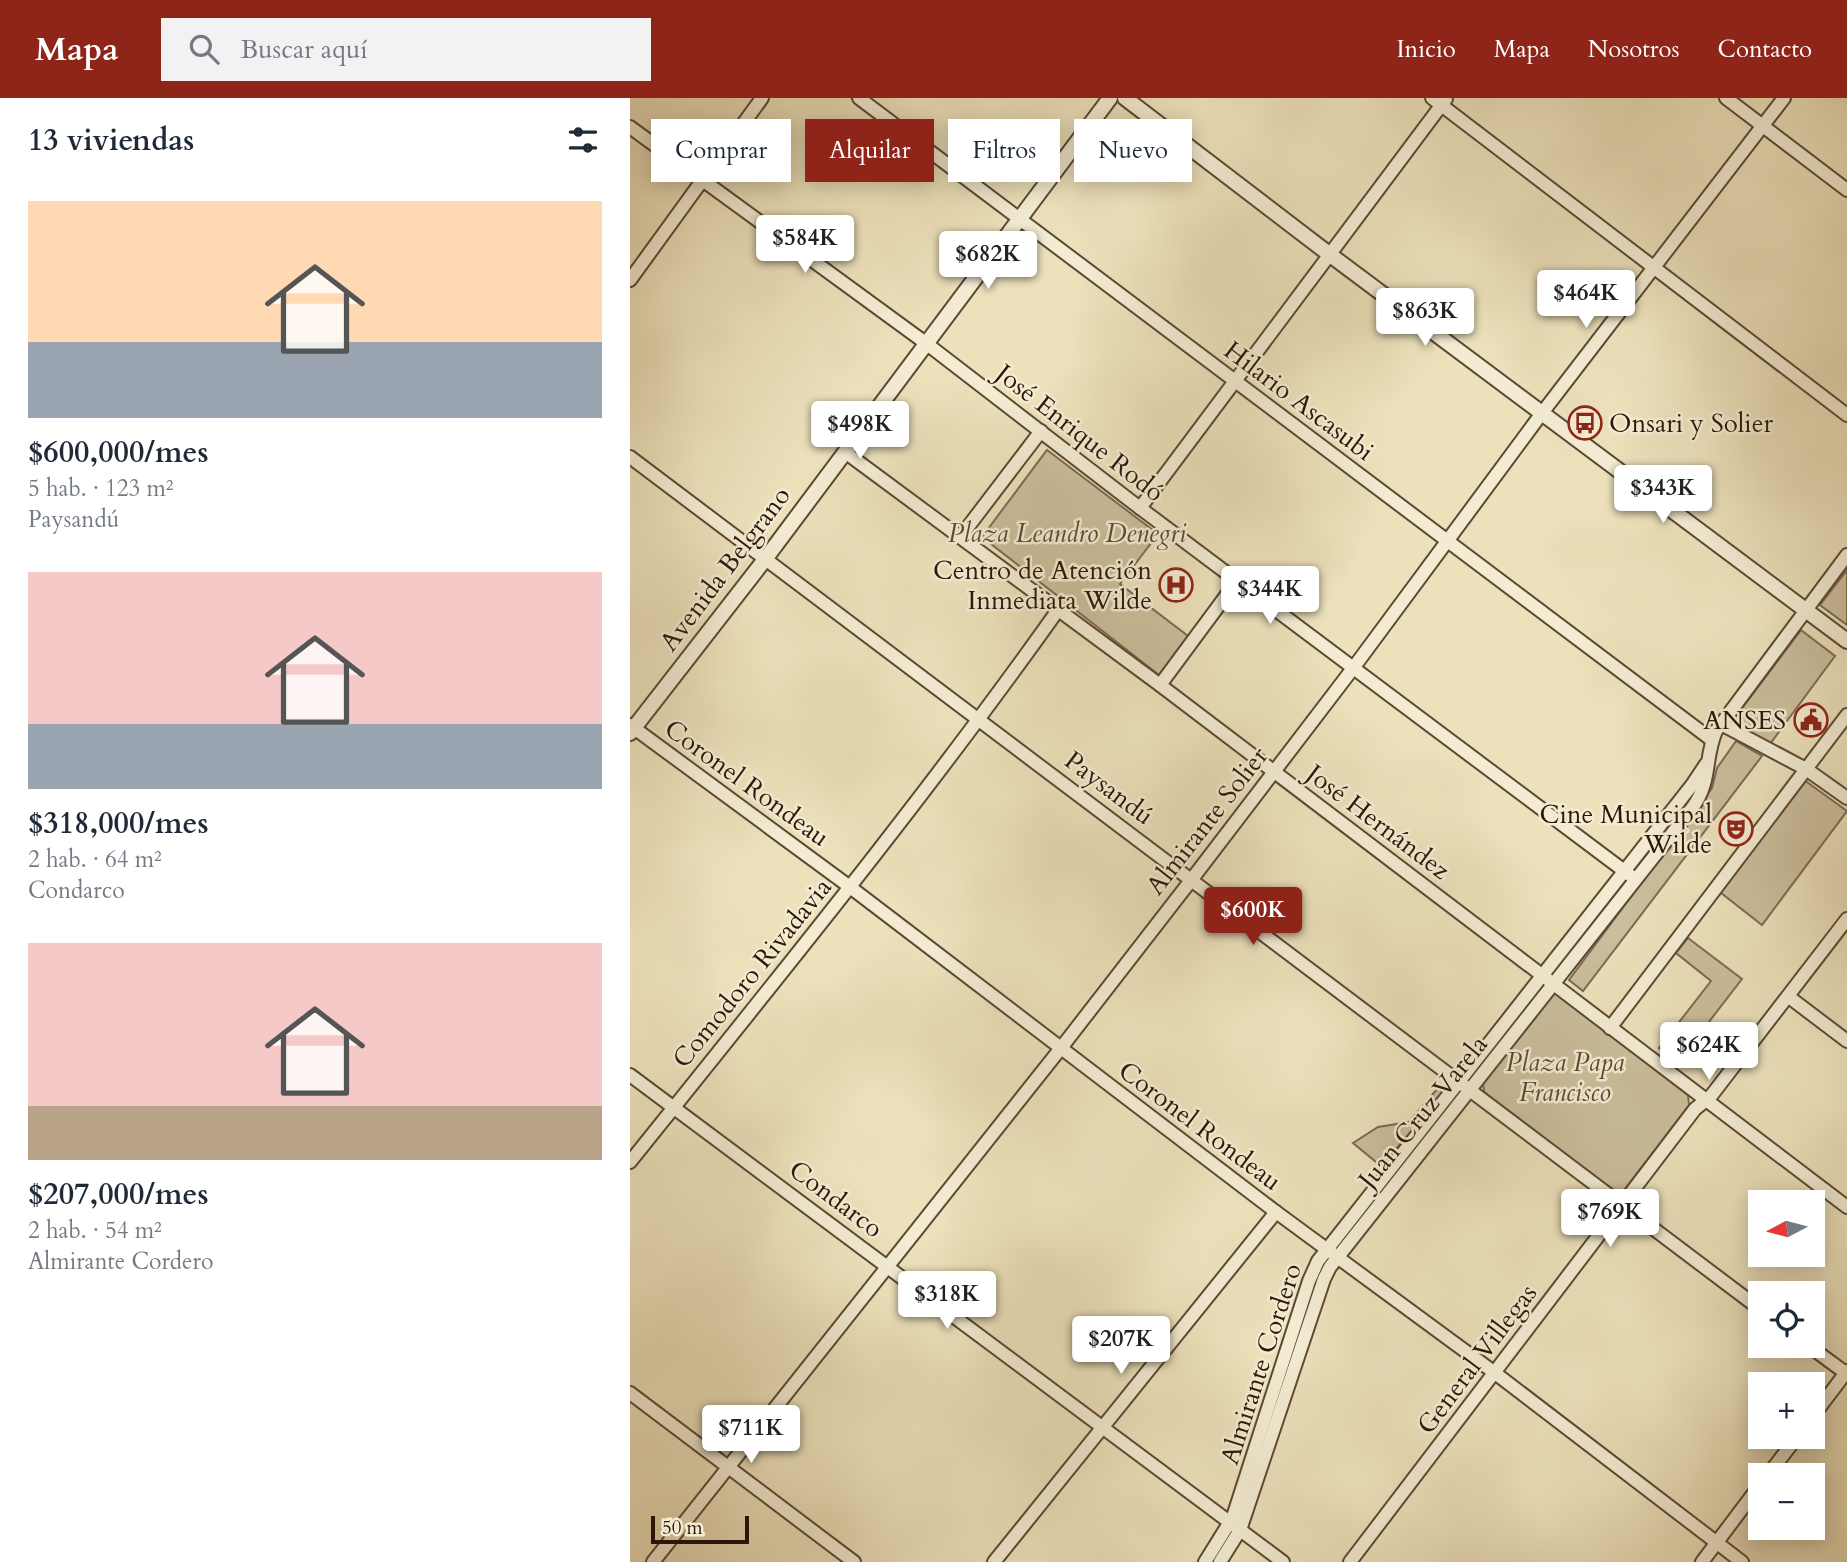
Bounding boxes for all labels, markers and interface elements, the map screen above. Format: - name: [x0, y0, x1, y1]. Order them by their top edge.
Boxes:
- search box: [161, 18, 651, 81]
- text: Mapa: [35, 27, 119, 72]
- icon: search: [185, 30, 223, 68]
- text: Buscar aquí: [241, 32, 368, 67]
- text: Inicio: [1396, 33, 1456, 66]
- text: Mapa: [1494, 33, 1550, 66]
- text: Nosotros: [1588, 33, 1680, 66]
- text: Contacto: [1718, 33, 1812, 66]
- chip: Comprar: [651, 119, 791, 182]
- chip: Alquilar: [805, 119, 934, 182]
- chip: Filtros: [948, 119, 1060, 182]
- chip: Nuevo: [1074, 119, 1192, 182]
- text: 13 viviendas: [28, 120, 194, 161]
- icon: filters: [564, 121, 602, 159]
- pin: $584K: [756, 216, 854, 275]
- text: $584K: [772, 222, 838, 253]
- pin: $682K: [939, 232, 1037, 291]
- text: $682K: [955, 238, 1021, 269]
- icon: home: [252, 246, 378, 372]
- pin: $464K: [1537, 271, 1635, 330]
- text: $464K: [1553, 277, 1619, 308]
- pin: $863K: [1376, 288, 1474, 348]
- text: $863K: [1392, 295, 1458, 326]
- street label: Hilario Ascasubi: [1217, 333, 1381, 469]
- street label: José Enrique Rodó: [985, 354, 1172, 510]
- pin: $498K: [811, 402, 909, 461]
- bus stop icon: Onsari y Solier: [1566, 404, 1604, 442]
- place label: Onsari y Solier: [1609, 406, 1773, 441]
- text: $498K: [827, 408, 893, 439]
- text: $600,000/mes: [28, 432, 209, 473]
- pin: $343K: [1614, 466, 1712, 525]
- text: $343K: [1630, 472, 1696, 503]
- text: 5 hab. · 123 m²: [28, 473, 174, 504]
- street label: Avenida Belgrano: [651, 479, 799, 659]
- text: Paysandú: [28, 504, 119, 535]
- park label: Plaza Leandro Denegri: [948, 516, 1187, 551]
- place label: Centro de Atención Inmediata Wilde: [933, 553, 1152, 618]
- hospital icon: Centro de Atención Inmediata Wilde: [1157, 566, 1195, 604]
- pin: $344K: [1221, 566, 1319, 626]
- text: $344K: [1237, 573, 1303, 604]
- icon: home: [252, 617, 378, 743]
- public building icon: ANSES: [1792, 701, 1830, 739]
- place label: ANSES: [1703, 703, 1786, 738]
- street label: Coronel Rondeau: [658, 711, 836, 855]
- street label: Almirante Solier: [1138, 739, 1276, 902]
- street label: Paysandú: [1057, 743, 1161, 833]
- street label: José Hernández: [1296, 754, 1457, 888]
- place label: Cine Municipal Wilde: [1540, 797, 1712, 862]
- text: $318,000/mes: [28, 803, 209, 844]
- theatre icon: Cine Municipal Wilde: [1717, 810, 1755, 848]
- text: 2 hab. · 64 m²: [28, 844, 162, 875]
- street label: Comodoro Rivadavia: [664, 871, 840, 1075]
- text: Condarco: [28, 875, 125, 906]
- pin: $600K: [1204, 888, 1302, 947]
- text: $600K: [1220, 894, 1286, 925]
- icon: home: [252, 988, 378, 1114]
- pin: $624K: [1660, 1023, 1758, 1082]
- street label: Juan Cruz Varela: [1348, 1028, 1496, 1199]
- text: $624K: [1676, 1029, 1742, 1060]
- park label: Plaza Papa Francisco: [1506, 1045, 1625, 1110]
- street label: Coronel Rondeau: [1111, 1053, 1289, 1199]
- street label: Condarco: [782, 1152, 890, 1246]
- text: $207,000/mes: [28, 1174, 209, 1215]
- pin: $769K: [1561, 1190, 1659, 1249]
- north arrow: [1748, 1190, 1825, 1267]
- map controls: [1748, 1190, 1825, 1540]
- text: $769K: [1577, 1196, 1643, 1227]
- text: 2 hab. · 54 m²: [28, 1215, 162, 1246]
- text: Almirante Cordero: [28, 1246, 213, 1277]
- street label: Almirante Cordero: [1212, 1259, 1310, 1469]
- pin: $318K: [898, 1272, 996, 1331]
- street label: General Villegas: [1409, 1277, 1545, 1441]
- text: $318K: [914, 1278, 980, 1309]
- button: locate: [1748, 1281, 1825, 1358]
- pin: $207K: [1072, 1316, 1170, 1376]
- text: $207K: [1088, 1323, 1154, 1354]
- button: +: [1748, 1372, 1825, 1449]
- pin: $711K: [702, 1406, 800, 1465]
- text: $711K: [718, 1412, 784, 1443]
- button: −: [1748, 1463, 1825, 1540]
- scale bar: [651, 1513, 749, 1545]
- text: 50 m: [662, 1515, 703, 1541]

